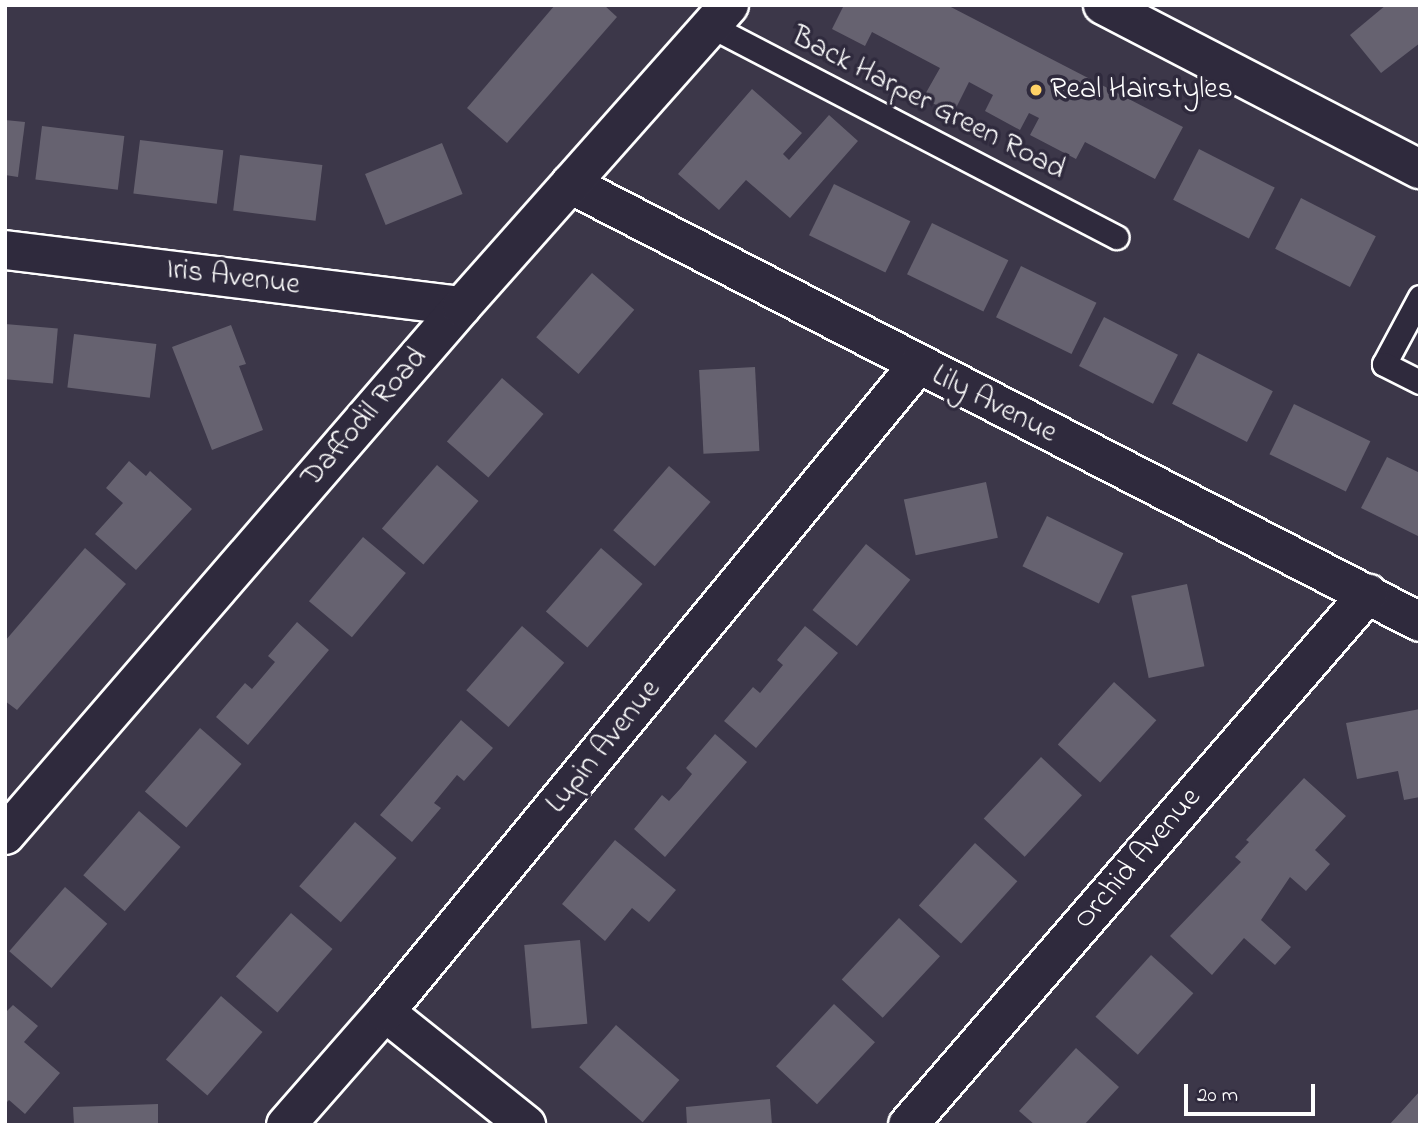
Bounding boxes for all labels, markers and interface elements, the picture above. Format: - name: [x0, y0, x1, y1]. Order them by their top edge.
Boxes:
- street label: Back Harper Green Road: [785, 19, 1071, 189]
- place label: Real Hairstyles: [1050, 72, 1233, 108]
- marker: Real Hairstyles: [1028, 82, 1044, 98]
- street label: Iris Avenue: [164, 252, 302, 304]
- street label: Daffodil Road: [294, 341, 436, 495]
- street label: Lily Avenue: [925, 358, 1063, 452]
- street label: Lupin Avenue: [539, 673, 669, 821]
- street label: Orchid Avenue: [1067, 781, 1209, 937]
- scale bar: [1187, 1070, 1318, 1114]
- text: 20 m: [1197, 1081, 1238, 1111]

